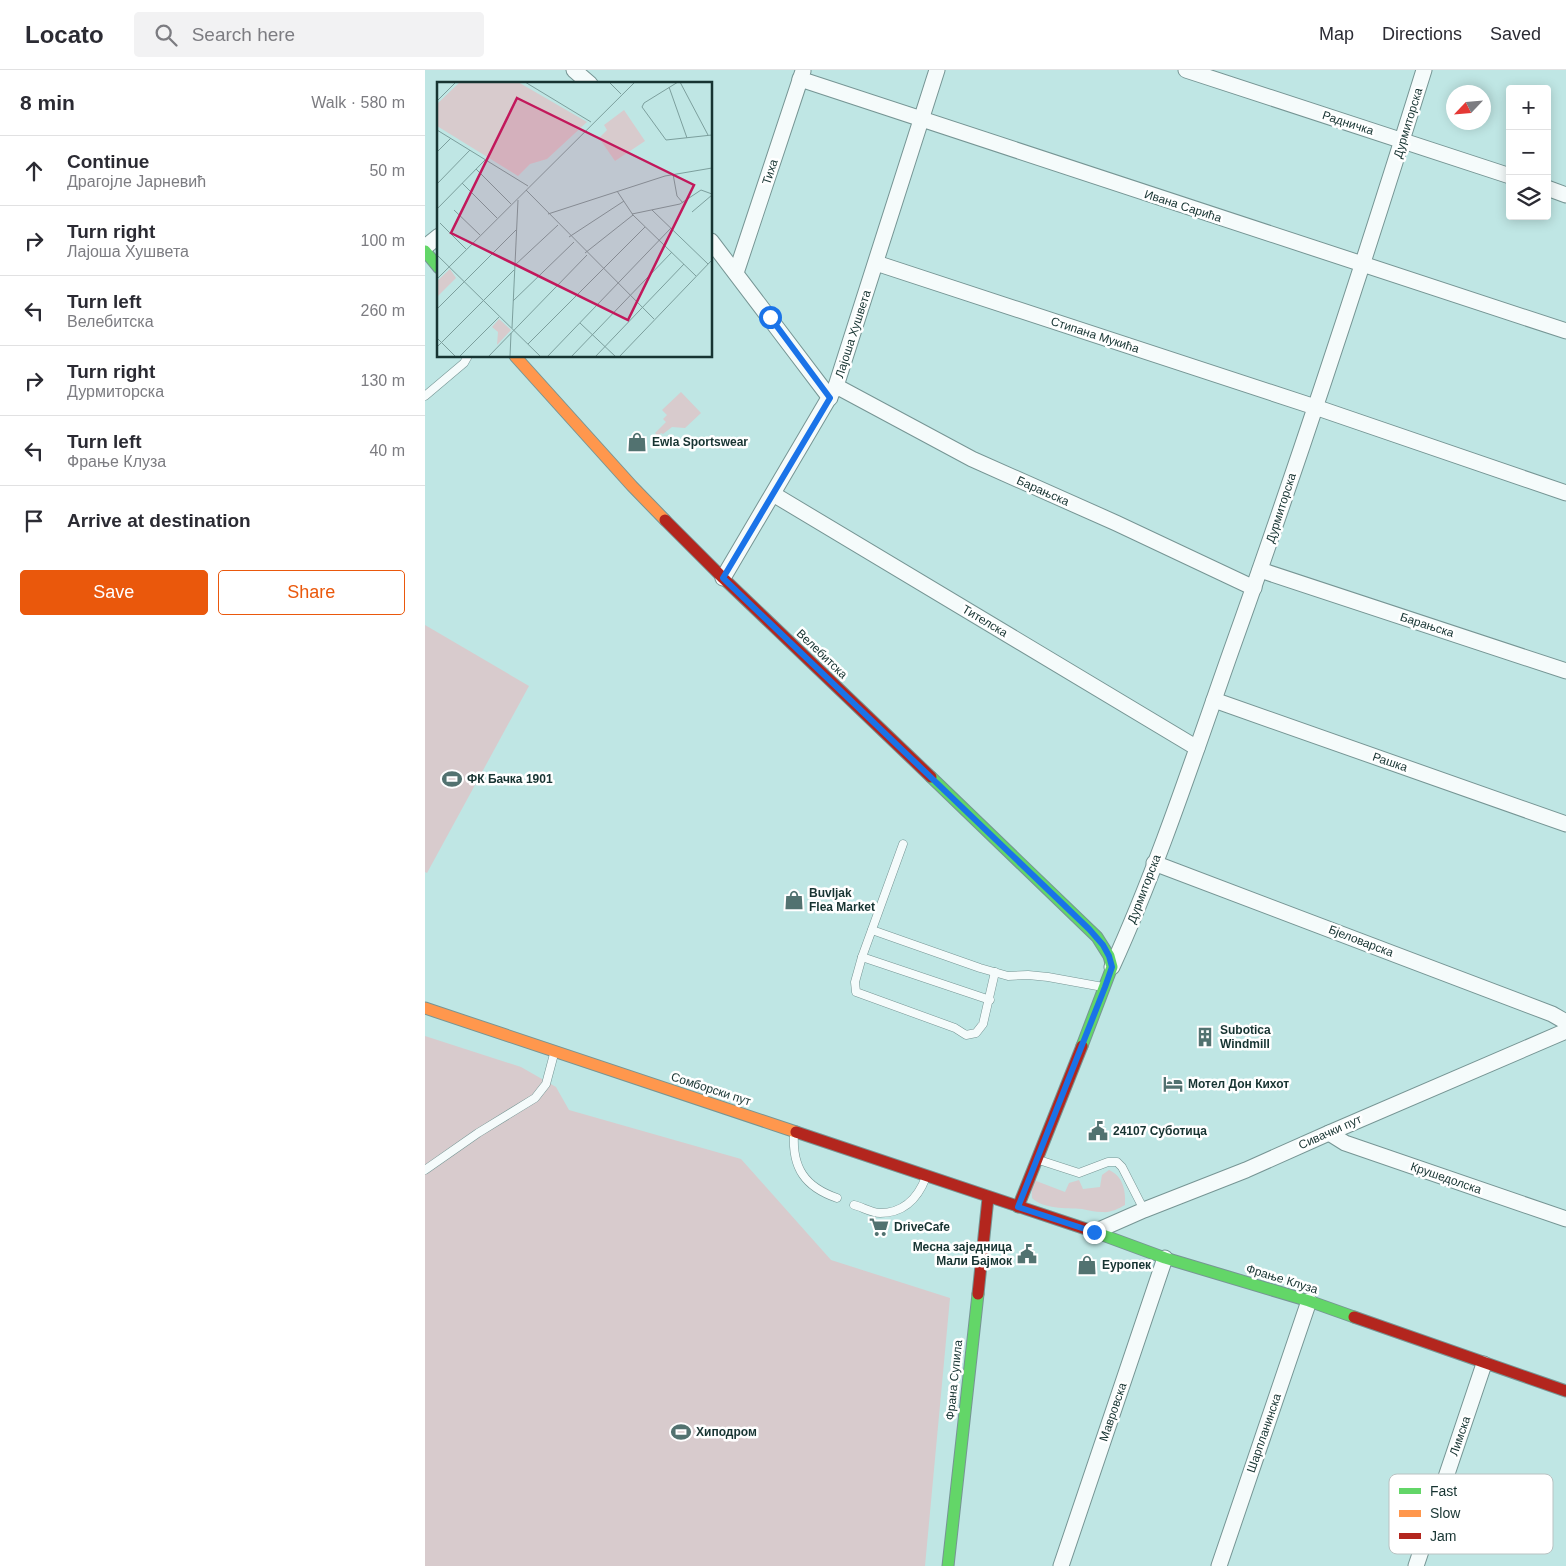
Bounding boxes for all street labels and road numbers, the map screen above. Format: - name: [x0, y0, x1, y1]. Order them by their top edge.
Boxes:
- street label: Дурмиторска: [1391, 86, 1425, 160]
- street label: Радничка: [1321, 108, 1376, 138]
- street label: Тиха: [759, 157, 781, 187]
- street label: Ивана Сарића: [1143, 187, 1224, 225]
- street label: Лајоша Хушвета: [832, 288, 874, 380]
- street label: Стипана Мукића: [1049, 314, 1141, 356]
- street label: Дурмиторска: [1263, 471, 1299, 545]
- street label: Барањска: [1015, 473, 1072, 509]
- street label: Тителска: [960, 602, 1010, 640]
- street label: Барањска: [1398, 610, 1456, 640]
- street label: Велебитска: [794, 626, 850, 682]
- street label: Рашка: [1371, 750, 1410, 775]
- street label: Дурмиторска: [1124, 852, 1164, 925]
- street label: Бјеловарска: [1327, 922, 1396, 960]
- street label: Сомборски пут: [669, 1070, 753, 1109]
- street label: Сивачки пут: [1296, 1112, 1364, 1152]
- street label: Крушедолска: [1409, 1159, 1484, 1197]
- street label: Фрање Клуза: [1244, 1261, 1320, 1297]
- street label: Франа Супила: [943, 1339, 965, 1421]
- street label: Мавровска: [1096, 1381, 1130, 1443]
- street label: Шарпланинска: [1244, 1391, 1284, 1474]
- street label: Лимска: [1447, 1414, 1473, 1458]

